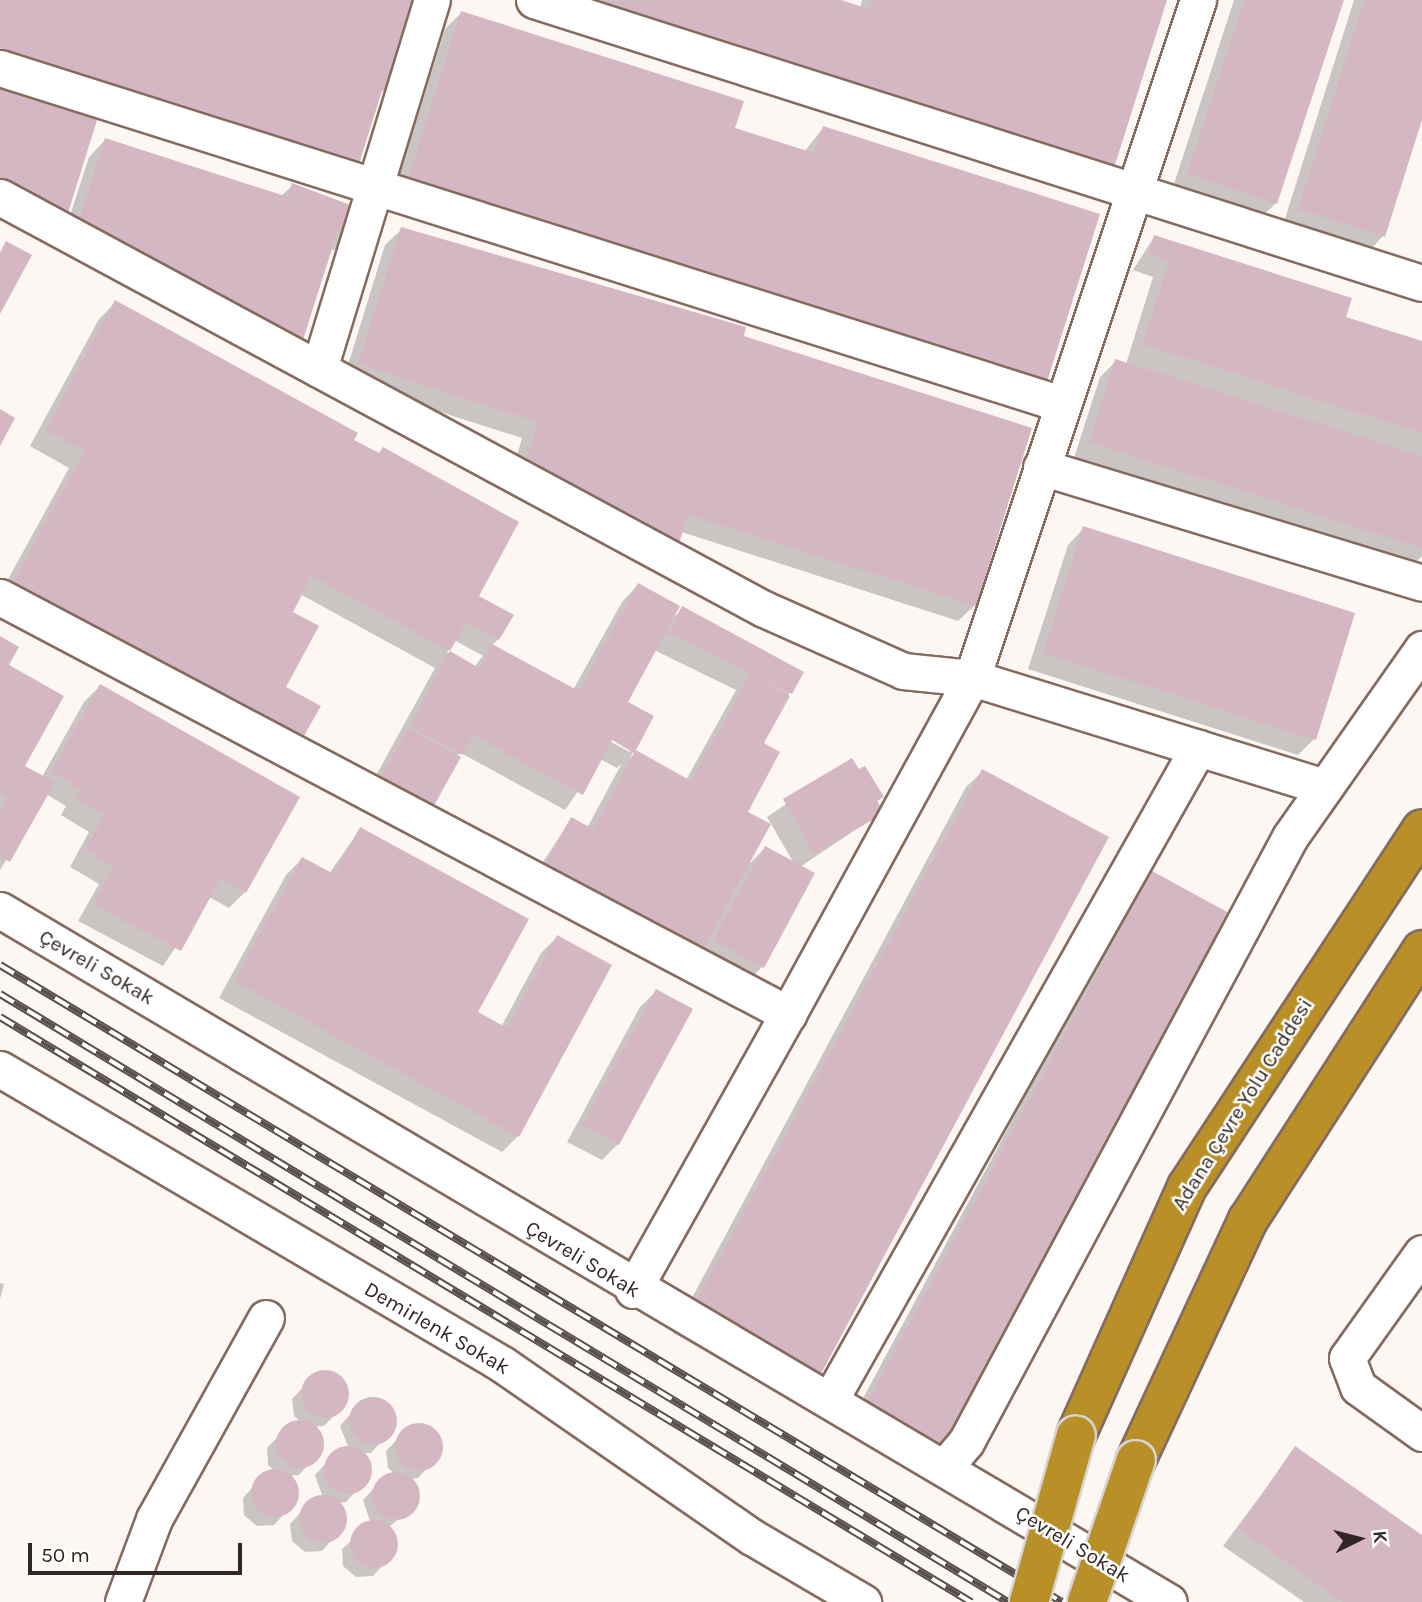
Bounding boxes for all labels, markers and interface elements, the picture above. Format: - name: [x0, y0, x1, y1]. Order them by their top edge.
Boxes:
- street label: Çevreli Sokak: [35, 924, 159, 1010]
- street label: Adana Çevre Yolu Caddesi: [1166, 993, 1318, 1215]
- street label: Çevreli Sokak: [521, 1215, 645, 1303]
- street label: Demirlenk Sokak: [360, 1276, 514, 1380]
- street label: Çevreli Sokak: [1011, 1500, 1135, 1588]
- north arrow: [1324, 1504, 1394, 1574]
- scale bar: [32, 1528, 245, 1572]
- text: K: [1368, 1529, 1391, 1544]
- text: 50 m: [41, 1543, 90, 1567]

